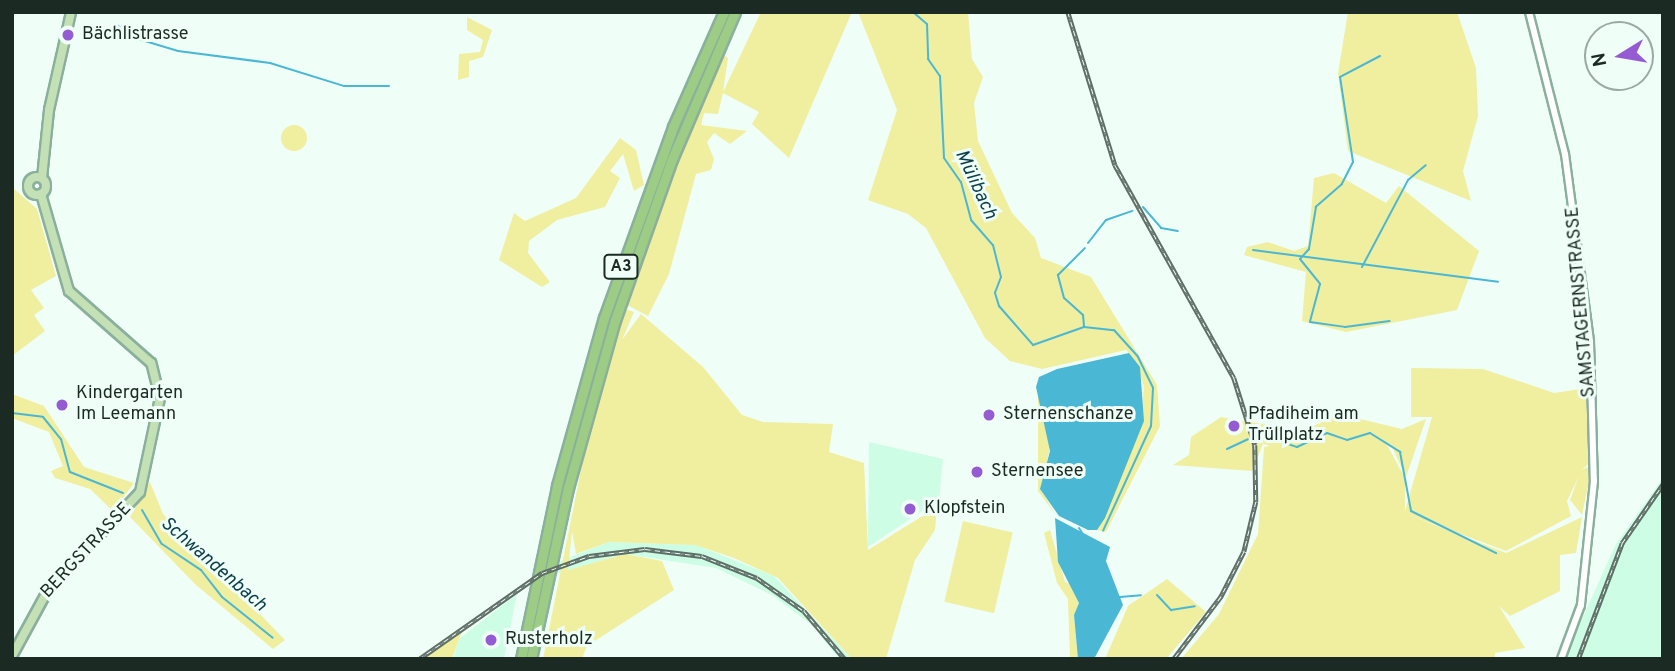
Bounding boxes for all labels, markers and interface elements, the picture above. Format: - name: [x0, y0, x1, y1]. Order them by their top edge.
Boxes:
- north arrow: [1584, 21, 1654, 91]
- place label: Bächlistrasse: [82, 24, 189, 46]
- marker: Bächlistrasse: [60, 27, 76, 43]
- text: N: [1587, 51, 1613, 69]
- water label: Mülibach: [949, 147, 1001, 223]
- street label: SAMSTAGERNSTRASSE: [1563, 206, 1601, 398]
- road number: A3: [602, 255, 640, 280]
- place label: Kindergarten Im Leemann: [76, 384, 183, 426]
- marker: Kindergarten Im Leemann: [54, 397, 70, 413]
- place label: Sternenschanze: [1003, 404, 1133, 426]
- place label: Pfadiheim am Trüllplatz: [1248, 405, 1359, 448]
- marker: Sternenschanze: [981, 407, 997, 423]
- marker: Pfadiheim am Trüllplatz: [1226, 418, 1242, 434]
- place label: Sternensee: [991, 461, 1083, 483]
- marker: Sternensee: [969, 464, 985, 480]
- place label: Klopfstein: [924, 498, 1005, 520]
- street label: BERGSTRASSE: [37, 499, 137, 603]
- marker: Klopfstein: [902, 501, 918, 517]
- water label: Schwandenbach: [155, 513, 271, 617]
- place label: Rusterholz: [505, 629, 593, 651]
- marker: Rusterholz: [483, 632, 499, 648]

